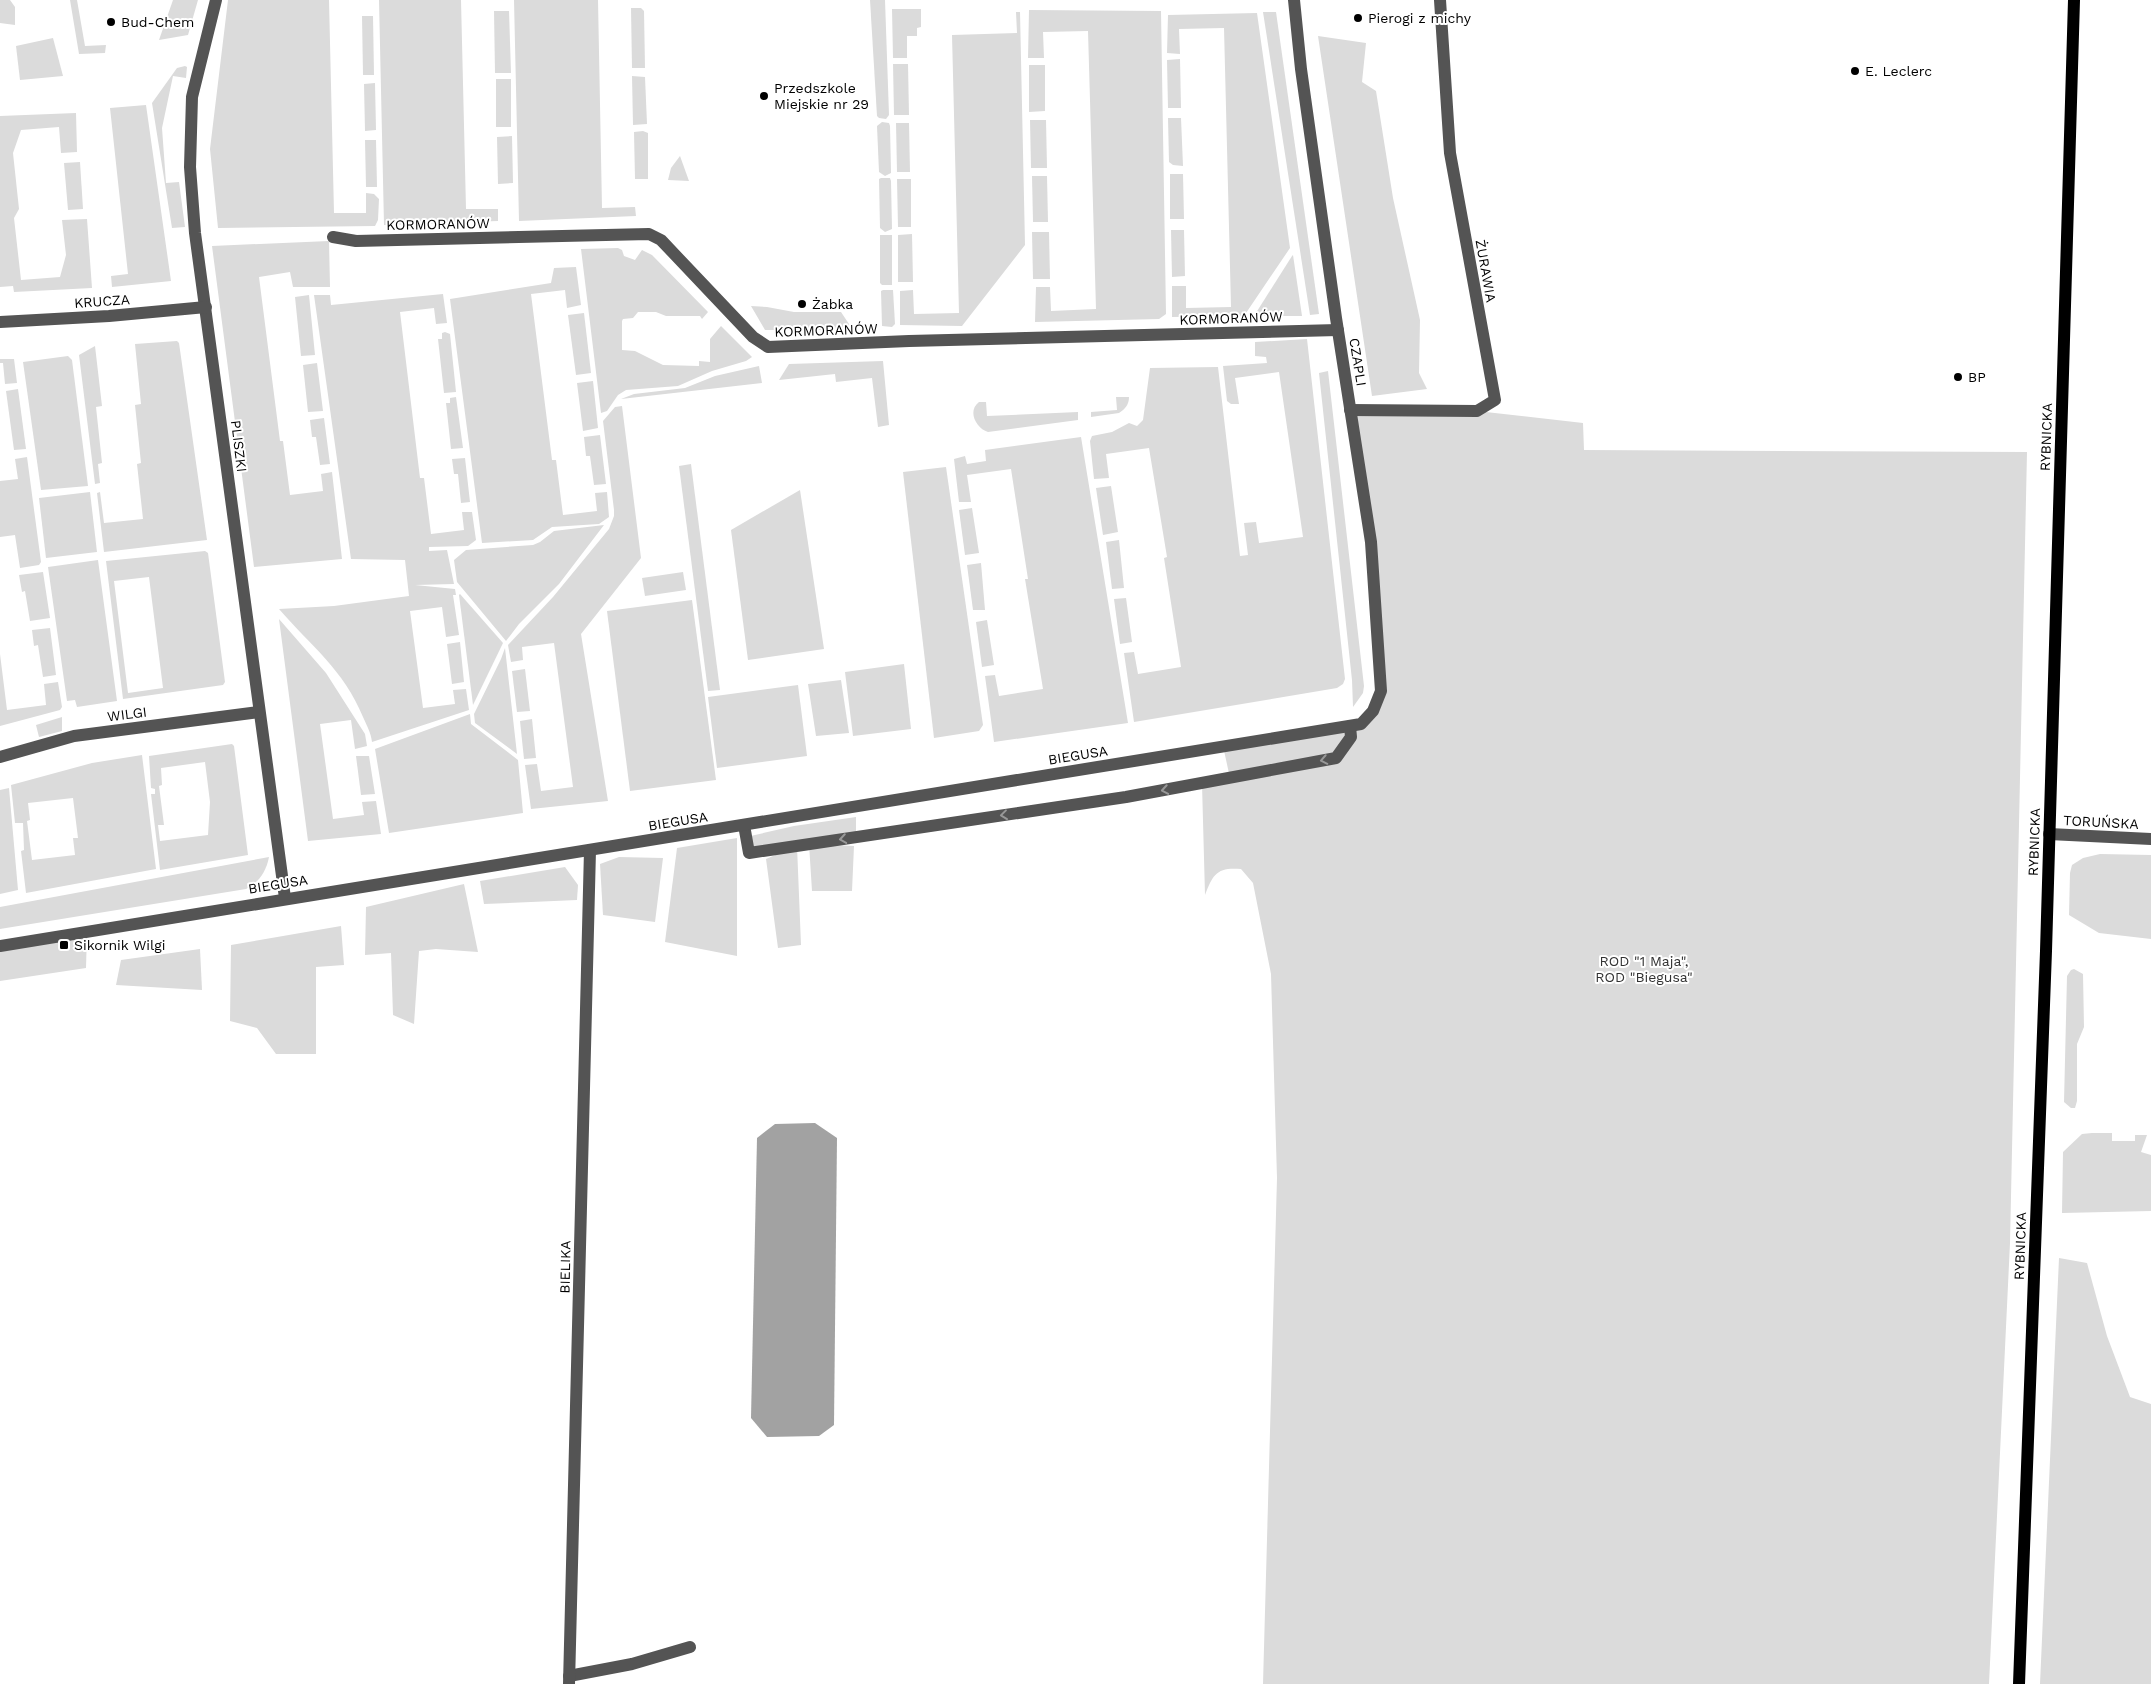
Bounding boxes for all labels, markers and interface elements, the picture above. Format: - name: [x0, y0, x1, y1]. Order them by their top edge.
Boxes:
- place label: Pierogi z michy: [1368, 10, 1472, 26]
- marker: Pierogi z michy: [1352, 12, 1364, 24]
- place label: Bud-Chem: [121, 14, 194, 30]
- marker: Bud-Chem: [105, 16, 117, 28]
- place label: E. Leclerc: [1865, 63, 1932, 79]
- marker: E. Leclerc: [1849, 65, 1861, 77]
- place label: Przedszkole Miejskie nr 29: [774, 80, 869, 112]
- marker: Przedszkole Miejskie nr 29: [758, 90, 770, 102]
- street label: KORMORANÓW: [386, 215, 490, 233]
- street label: ŻURAWIA: [1473, 238, 1499, 304]
- street label: KRUCZA: [73, 291, 131, 311]
- place label: Żabka: [812, 296, 853, 312]
- marker: Żabka: [796, 298, 808, 310]
- street label: KORMORANÓW: [1179, 308, 1283, 328]
- street label: KORMORANÓW: [774, 320, 878, 340]
- street label: CZAPLI: [1346, 337, 1370, 387]
- place label: BP: [1968, 369, 1986, 385]
- marker: BP: [1952, 371, 1964, 383]
- street label: RYBNICKA: [2037, 403, 2055, 471]
- street label: PLISZKI: [228, 419, 250, 473]
- street label: WILGI: [106, 704, 148, 724]
- street label: BIEGUSA: [1047, 742, 1109, 768]
- one-way arrow: [1320, 754, 1329, 765]
- one-way arrow: [1160, 785, 1169, 795]
- street label: BIEGUSA: [647, 808, 709, 834]
- street label: RYBNICKA: [2025, 808, 2043, 876]
- one-way arrow: [1000, 810, 1008, 820]
- street label: TORUŃSKA: [2063, 812, 2139, 832]
- one-way arrow: [839, 833, 848, 843]
- street label: BIEGUSA: [247, 871, 309, 897]
- place label: Sikornik Wilgi: [74, 937, 166, 953]
- marker: Sikornik Wilgi: [58, 939, 70, 951]
- park label: ROD "1 Maja", ROD "Biegusa": [1595, 953, 1693, 985]
- street label: RYBNICKA: [2011, 1212, 2029, 1280]
- street label: BIELIKA: [557, 1240, 573, 1294]

